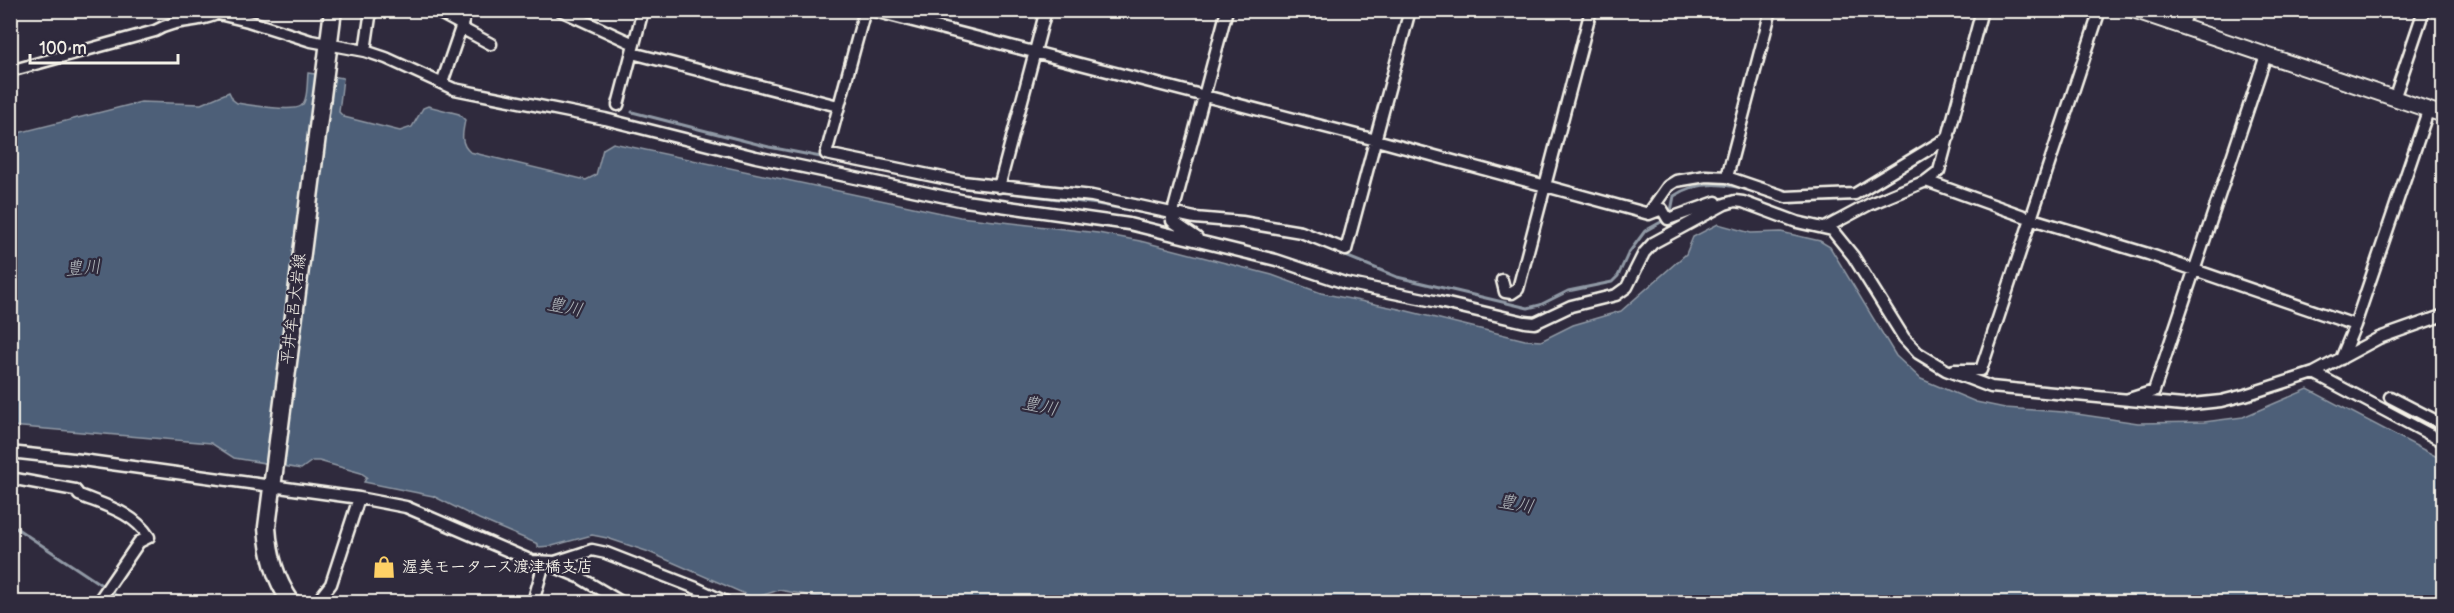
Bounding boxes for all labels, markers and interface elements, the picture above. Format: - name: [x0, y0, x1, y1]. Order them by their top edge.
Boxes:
- scale bar: [30, 27, 178, 65]
- text: 100 m: [39, 38, 87, 59]
- street label: 平井牟呂大岩線: [278, 252, 310, 366]
- water label: 豊川: [64, 256, 102, 280]
- water label: 豊川: [545, 293, 585, 321]
- water label: 豊川: [1020, 392, 1060, 420]
- water label: 豊川: [1496, 490, 1536, 518]
- shop icon: 渥美モータース渡津橋支店: [371, 554, 397, 580]
- place label: 渥美モータース渡津橋支店: [402, 558, 593, 577]

